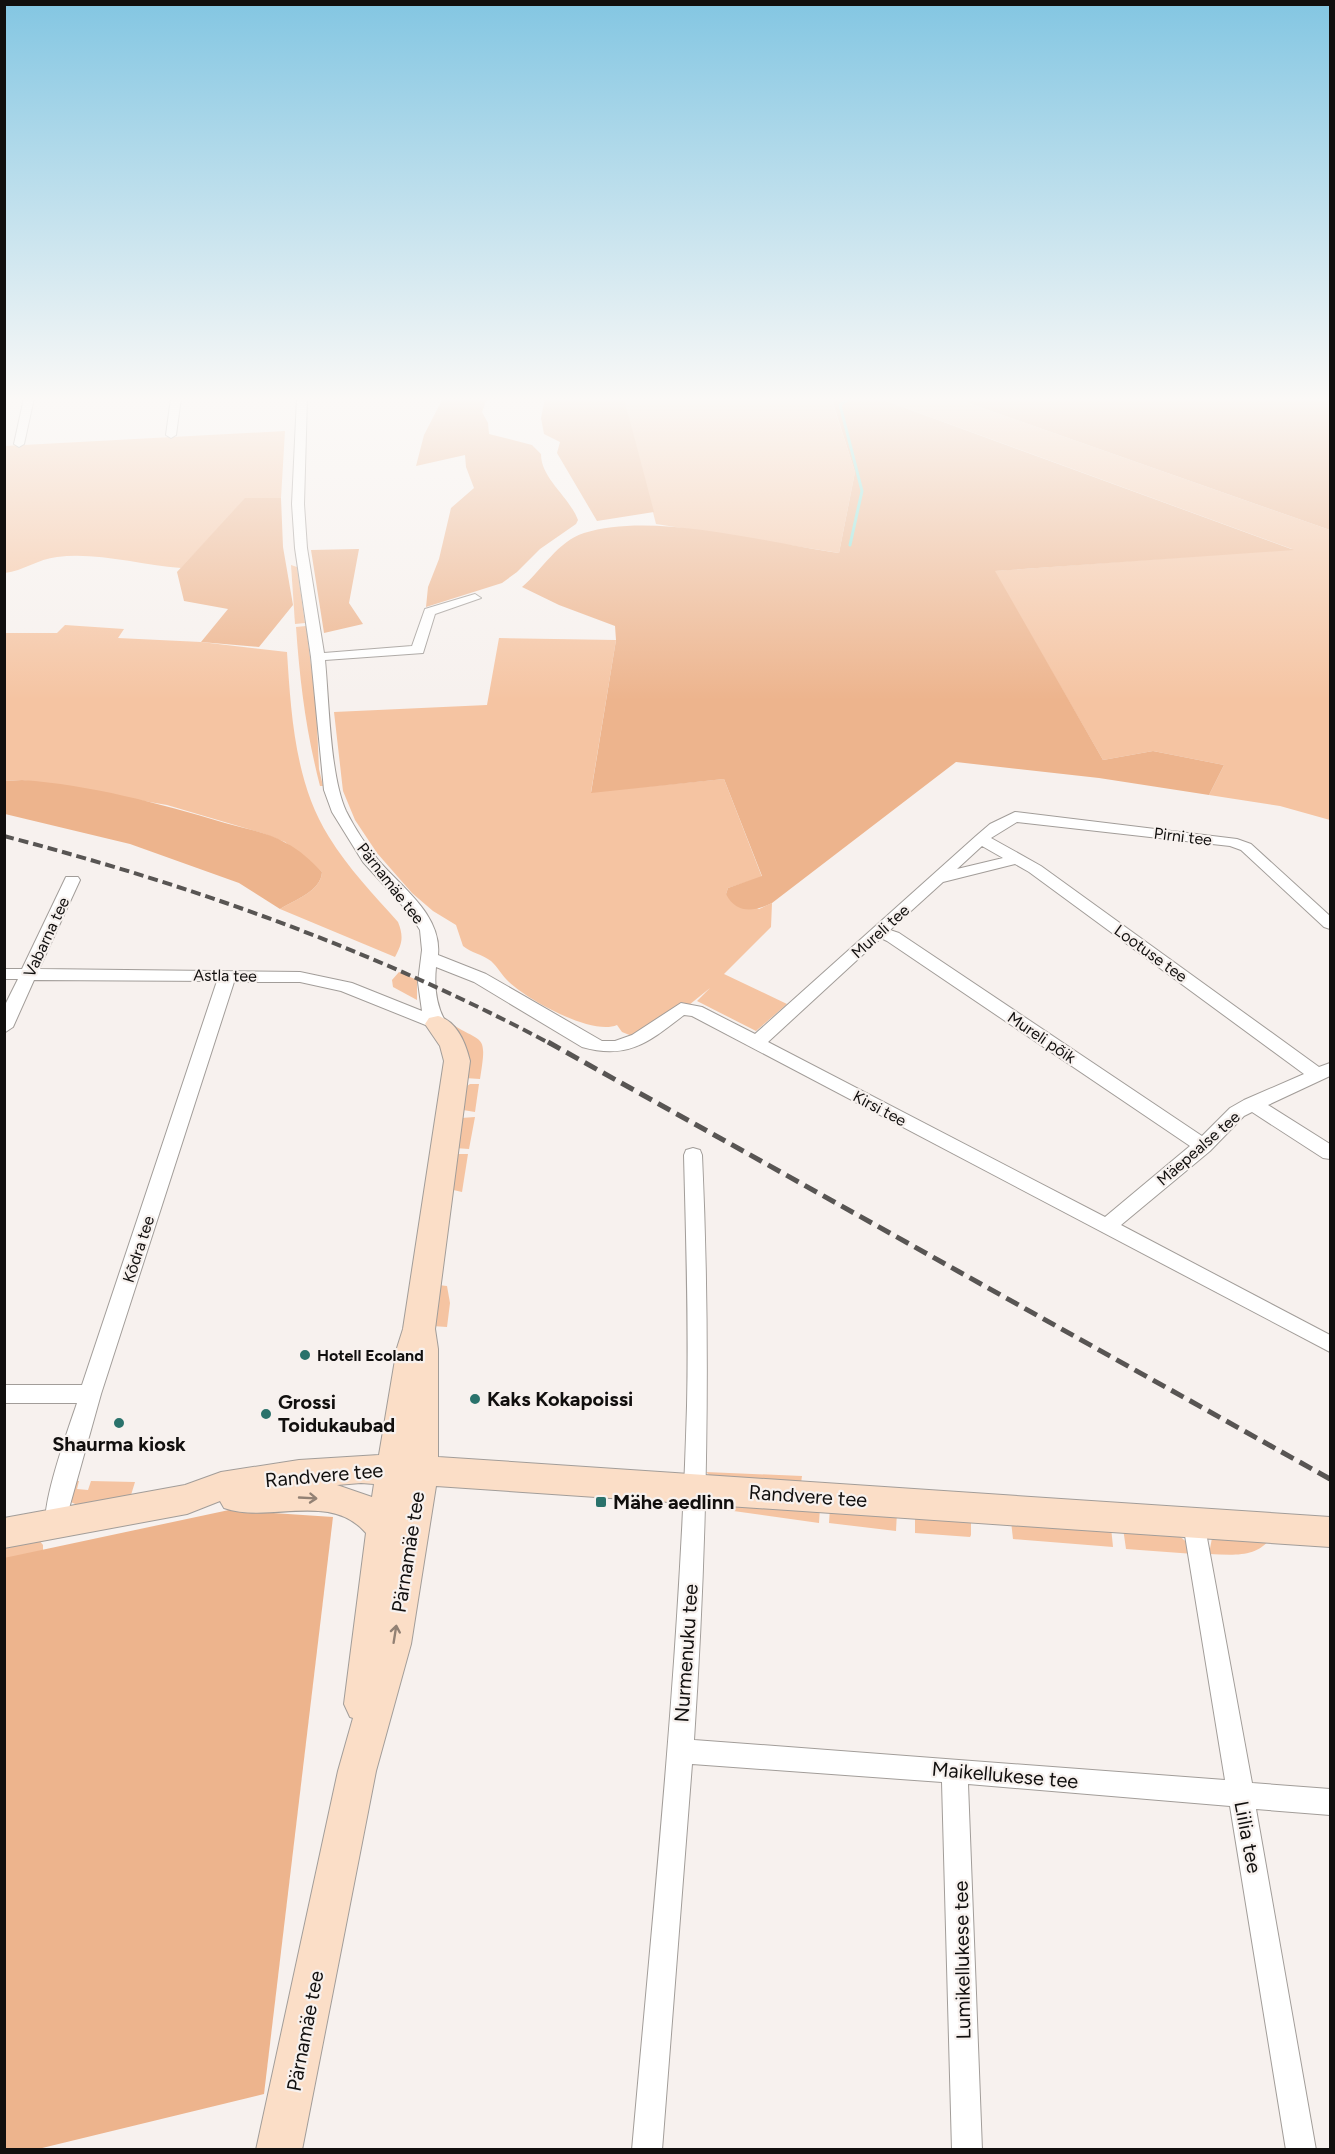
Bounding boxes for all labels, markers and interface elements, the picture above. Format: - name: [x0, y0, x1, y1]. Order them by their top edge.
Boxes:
- street label: Pirni tee: [1153, 824, 1213, 850]
- street label: Pärnamäe tee: [353, 839, 428, 928]
- street label: Vabarna tee: [20, 894, 73, 980]
- street label: Mureli tee: [847, 900, 913, 962]
- street label: Lootuse tee: [1111, 921, 1191, 986]
- street label: Astla tee: [193, 965, 257, 986]
- street label: Mureli põik: [1004, 1008, 1080, 1067]
- street label: Kirsi tee: [850, 1087, 910, 1130]
- street label: Mäepealse tee: [1153, 1107, 1244, 1190]
- street label: Kõdra tee: [119, 1213, 158, 1285]
- place label: Hotell Ecoland: [317, 1346, 424, 1365]
- marker: Hotell Ecoland: [298, 1348, 312, 1362]
- place label: Kaks Kokapoissi: [487, 1387, 633, 1411]
- place label: Grossi Toidukaubad: [278, 1390, 395, 1437]
- marker: Kaks Kokapoissi: [468, 1392, 482, 1406]
- marker: Grossi Toidukaubad: [259, 1407, 273, 1421]
- marker: Shaurma kiosk: [112, 1416, 126, 1430]
- place label: Shaurma kiosk: [52, 1432, 186, 1456]
- street label: Randvere tee: [264, 1458, 384, 1492]
- street label: Randvere tee: [748, 1480, 868, 1512]
- street label: Pärnamäe tee: [387, 1490, 429, 1614]
- place label: Mähe aedlinn: [613, 1490, 734, 1514]
- one-way arrow: [298, 1492, 318, 1503]
- marker: Mähe aedlinn: [594, 1495, 608, 1509]
- street label: Nurmenuku tee: [669, 1583, 703, 1723]
- one-way arrow: [389, 1624, 400, 1644]
- street label: Maikellukese tee: [931, 1757, 1079, 1793]
- street label: Liilia tee: [1229, 1799, 1267, 1875]
- street label: Lumikellukese tee: [949, 1880, 975, 2039]
- street label: Pärnamäe tee: [282, 1969, 328, 2093]

